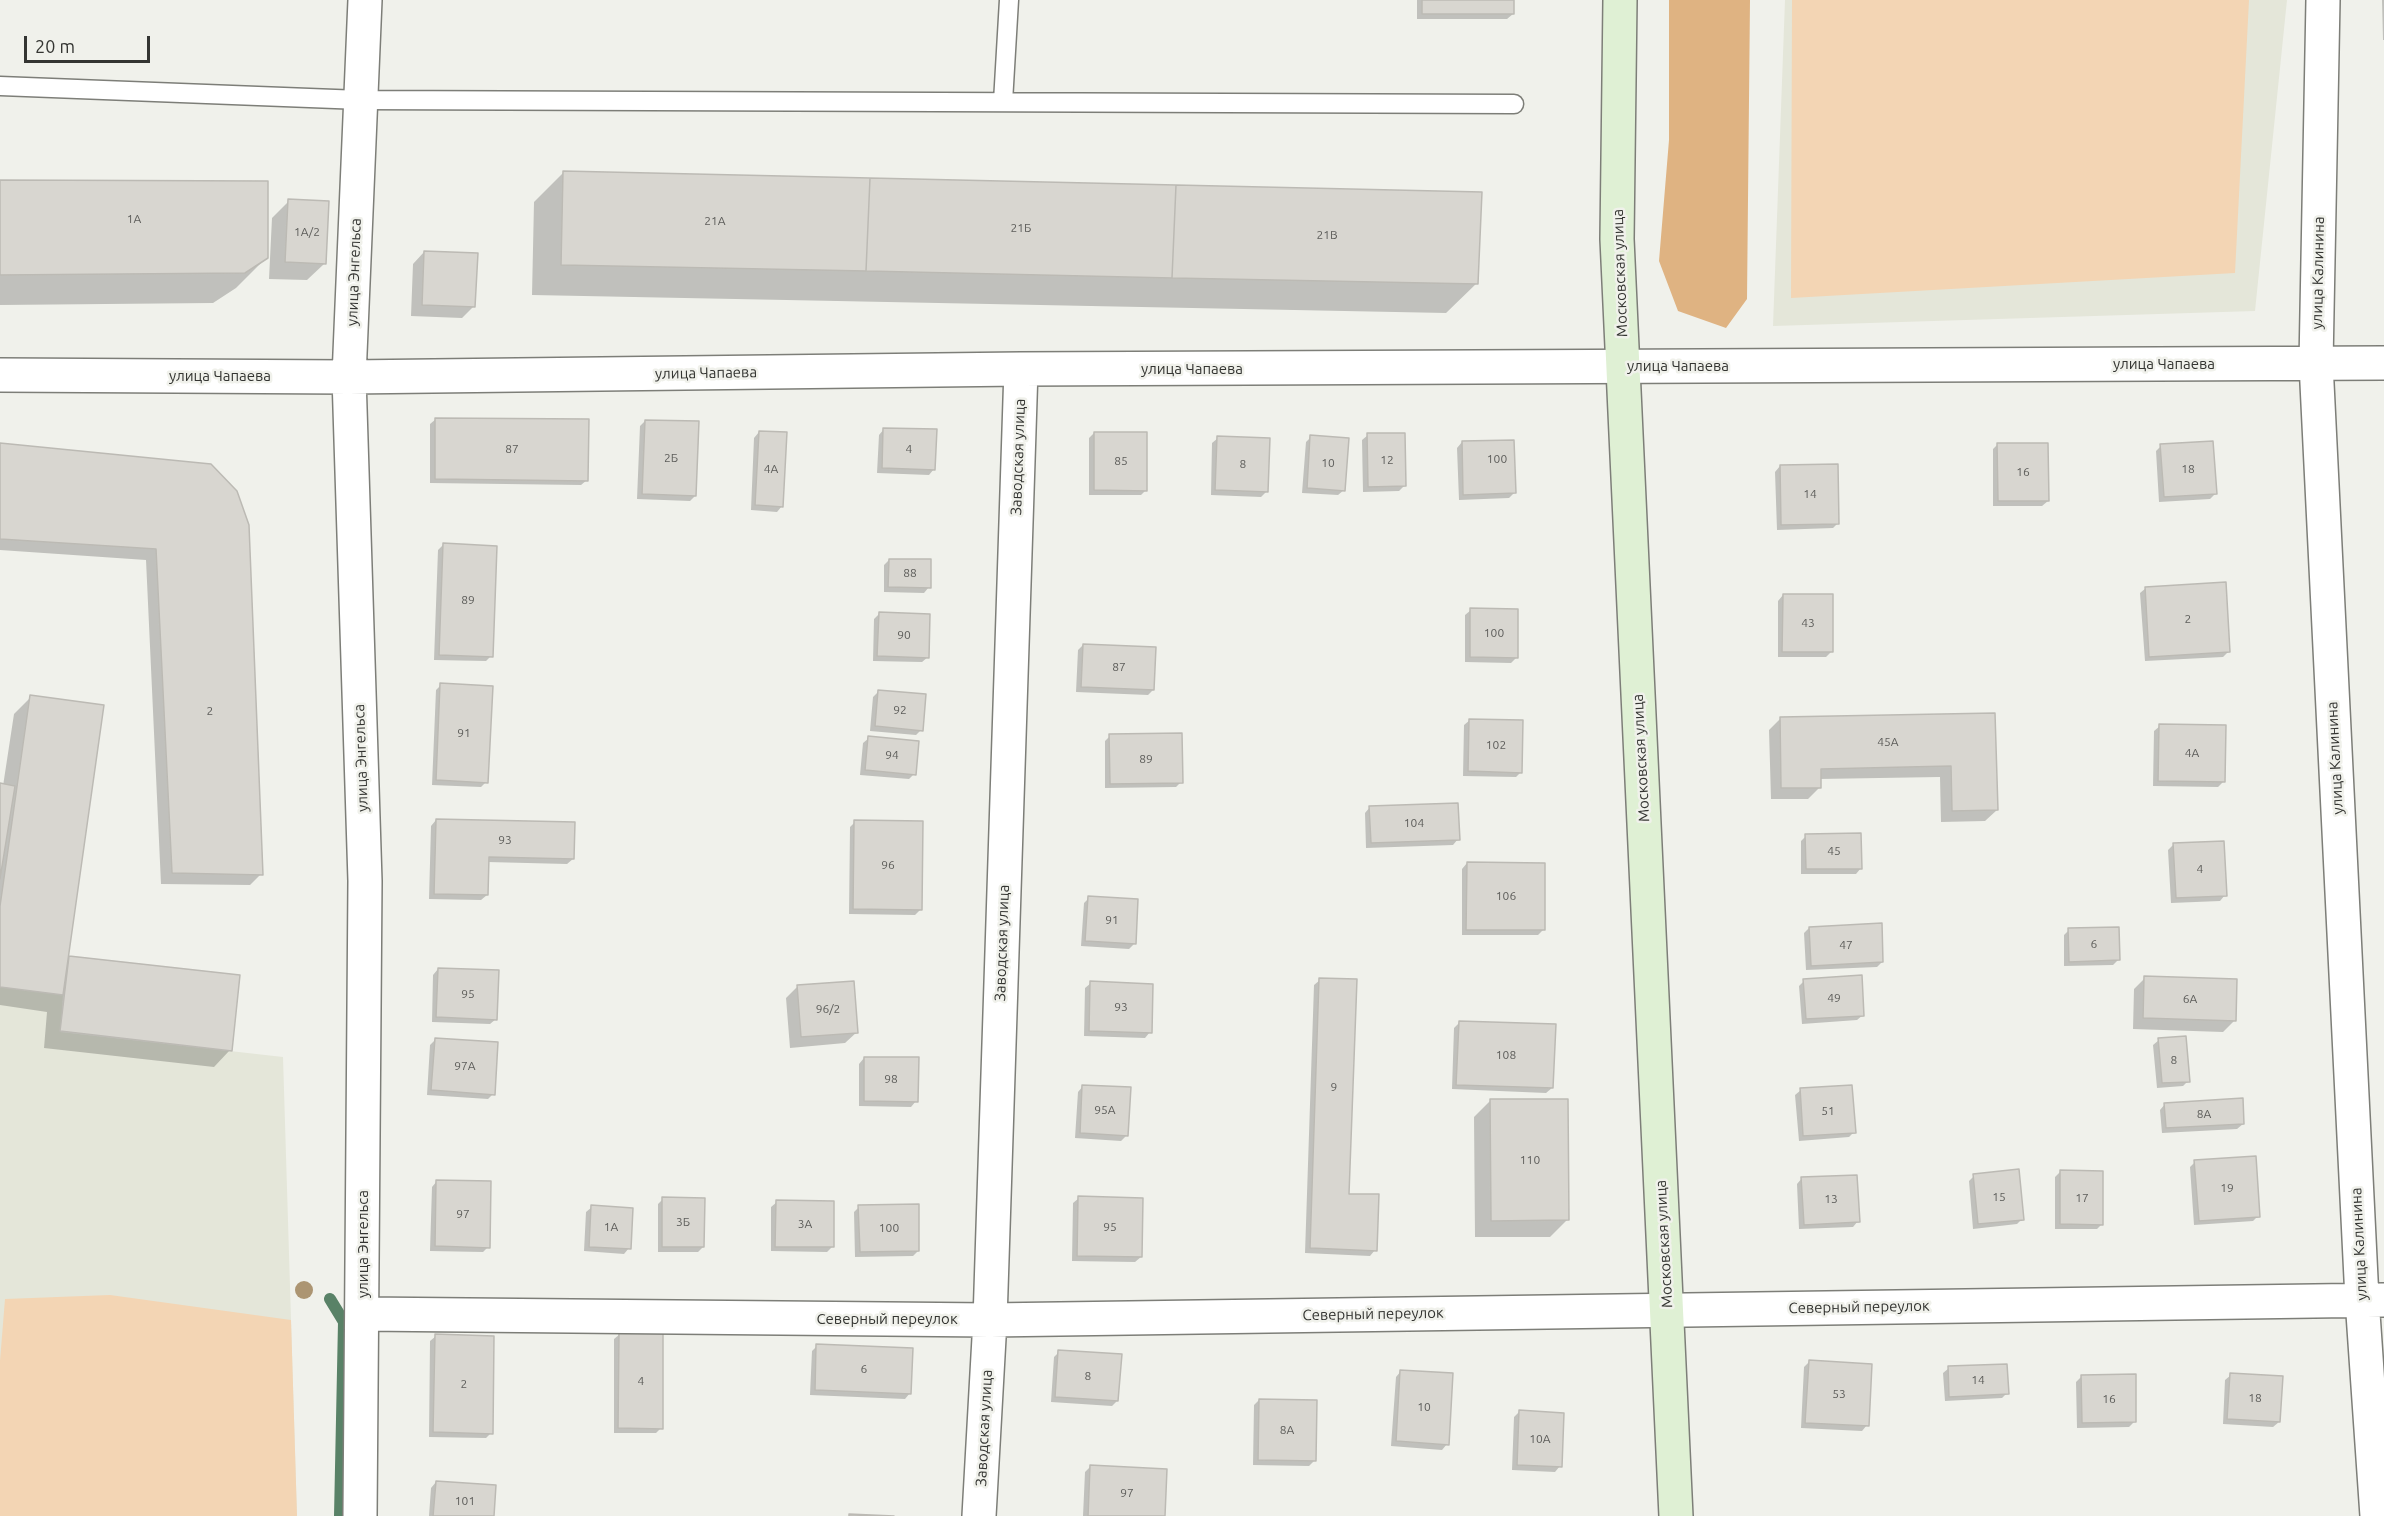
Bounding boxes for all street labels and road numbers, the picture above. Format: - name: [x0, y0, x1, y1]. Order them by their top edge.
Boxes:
- street label: Московская улица: [1609, 209, 1631, 337]
- street label: улица Калинина: [2308, 216, 2328, 330]
- street label: улица Энгельса: [343, 218, 365, 326]
- street label: улица Чапаева: [2113, 355, 2215, 373]
- street label: улица Чапаева: [1627, 357, 1729, 375]
- street label: улица Чапаева: [1141, 360, 1243, 378]
- street label: улица Чапаева: [655, 363, 757, 383]
- street label: улица Чапаева: [169, 367, 271, 385]
- street label: Заводская улица: [1007, 398, 1029, 516]
- street label: Московская улица: [1629, 694, 1653, 822]
- street label: улица Калинина: [2323, 701, 2347, 815]
- street label: улица Энгельса: [350, 704, 372, 812]
- street label: Заводская улица: [991, 884, 1013, 1002]
- street label: Московская улица: [1652, 1180, 1676, 1308]
- street label: улица Калинина: [2347, 1187, 2371, 1301]
- street label: улица Энгельса: [354, 1190, 372, 1298]
- street label: Северный переулок: [1788, 1297, 1930, 1317]
- street label: Северный переулок: [1302, 1304, 1444, 1324]
- street label: Северный переулок: [816, 1310, 958, 1328]
- street label: Заводская улица: [972, 1369, 996, 1487]

